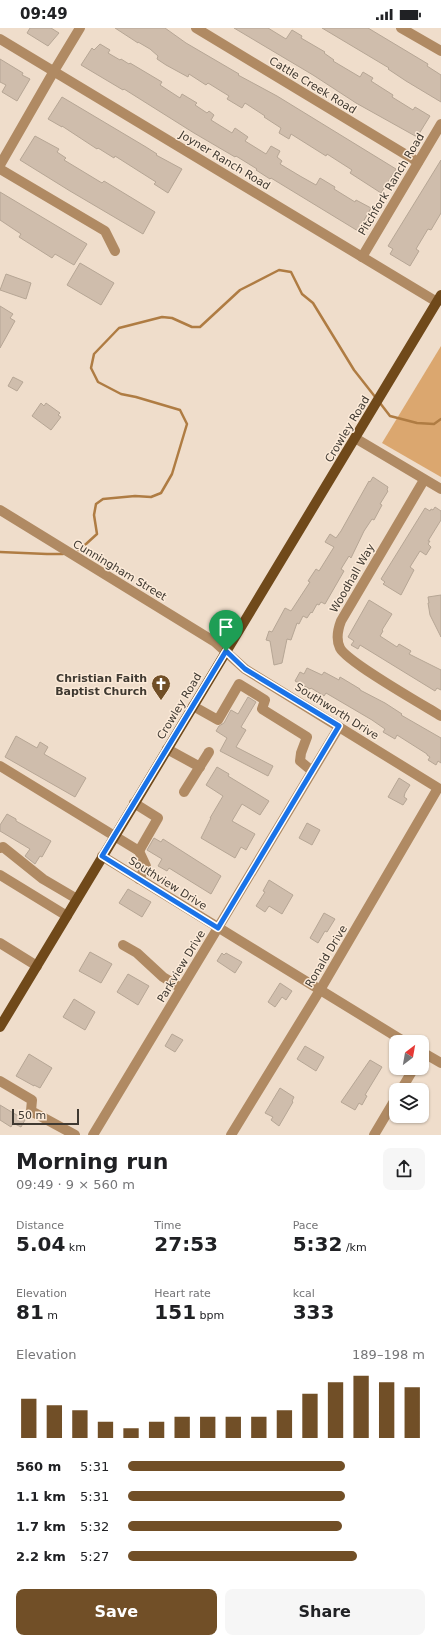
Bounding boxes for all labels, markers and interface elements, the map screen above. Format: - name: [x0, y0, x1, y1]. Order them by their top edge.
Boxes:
- text: 09:49: [20, 5, 68, 23]
- street label: Cattle Creek Road: [267, 54, 359, 117]
- street label: Joyner Ranch Road: [176, 128, 272, 193]
- street label: Pitchfork Ranch Road: [356, 131, 427, 238]
- street label: Crowley Road: [323, 394, 372, 465]
- street label: Cunningham Street: [71, 537, 170, 604]
- street label: Woodhall Way: [327, 541, 378, 615]
- pin: [209, 610, 243, 651]
- icon: arrive: [215, 616, 237, 638]
- street label: Crowley Road: [155, 671, 204, 742]
- place label: Christian Faith Baptist Church: [55, 672, 147, 698]
- church icon: Christian Faith Baptist Church: [150, 673, 172, 701]
- street label: Southworth Drive: [292, 680, 381, 743]
- street label: Southview Drive: [126, 854, 210, 913]
- street label: Ronald Drive: [303, 923, 350, 990]
- street label: Parkview Drive: [155, 928, 208, 1005]
- north arrow: [389, 1035, 429, 1075]
- map controls: [389, 1035, 429, 1123]
- button: layers: [389, 1083, 429, 1123]
- scale bar: [12, 1107, 79, 1126]
- text: 50 m: [18, 1109, 46, 1122]
- button: share: [383, 1148, 425, 1190]
- text: Morning run: [16, 1149, 168, 1174]
- text: 09:49 · 9 × 560 m: [16, 1177, 135, 1192]
- text: Distance: [16, 1219, 64, 1232]
- text: Time: [154, 1219, 181, 1232]
- text: Pace: [293, 1219, 318, 1232]
- text: 5.04: [16, 1232, 65, 1256]
- text: 27:53: [154, 1232, 218, 1256]
- text: 5:32: [293, 1232, 342, 1256]
- text: km: [65, 1241, 86, 1254]
- text: /km: [342, 1241, 367, 1254]
- text: Elevation: [16, 1287, 67, 1300]
- text: Heart rate: [154, 1287, 211, 1300]
- text: kcal: [293, 1287, 315, 1300]
- text: 81: [16, 1300, 44, 1324]
- text: 151: [154, 1300, 196, 1324]
- text: 333: [293, 1300, 334, 1324]
- text: m: [44, 1309, 58, 1322]
- text: bpm: [196, 1309, 224, 1322]
- text: Elevation: [16, 1347, 76, 1362]
- text: 189–198 m: [352, 1347, 425, 1362]
- text: 560 m: [16, 1459, 61, 1474]
- text: 5:31: [80, 1459, 109, 1474]
- text: 1.1 km: [16, 1489, 66, 1504]
- text: 5:31: [80, 1489, 109, 1504]
- text: 1.7 km: [16, 1519, 66, 1534]
- text: 5:32: [80, 1519, 109, 1534]
- text: 2.2 km: [16, 1549, 66, 1564]
- text: 5:27: [80, 1549, 109, 1564]
- button: Save: [16, 1589, 217, 1635]
- button: Share: [225, 1589, 425, 1635]

